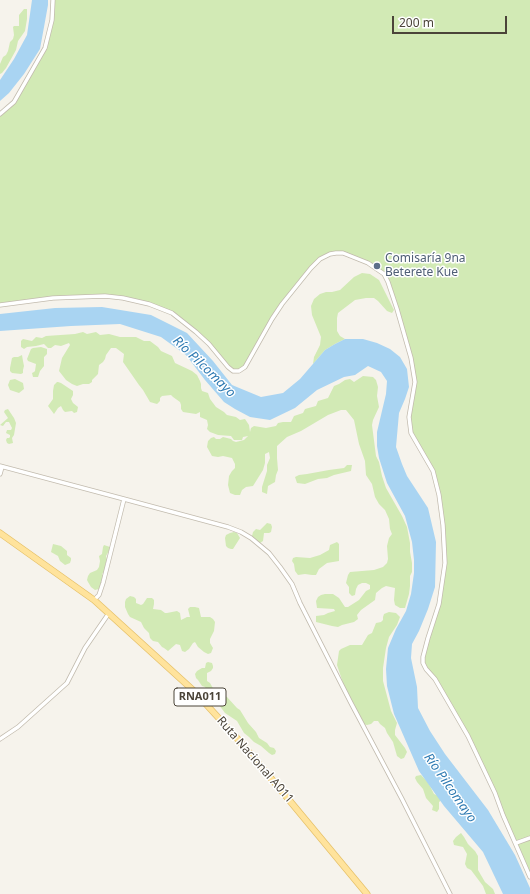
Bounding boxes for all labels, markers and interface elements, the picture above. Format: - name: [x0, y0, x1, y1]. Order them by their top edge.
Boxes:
- scale bar: [394, 8, 509, 34]
- text: 200 m: [399, 14, 434, 31]
- place label: Comisaría 9na Beterete Kue: [385, 252, 466, 280]
- marker: Comisaría 9na Beterete Kue: [372, 261, 382, 271]
- water label: Río Pilcomayo: [169, 333, 239, 401]
- road number: RNA011: [174, 688, 226, 706]
- street label: Ruta Nacional A011: [214, 714, 296, 806]
- water label: Río Pilcomayo: [420, 750, 480, 826]

